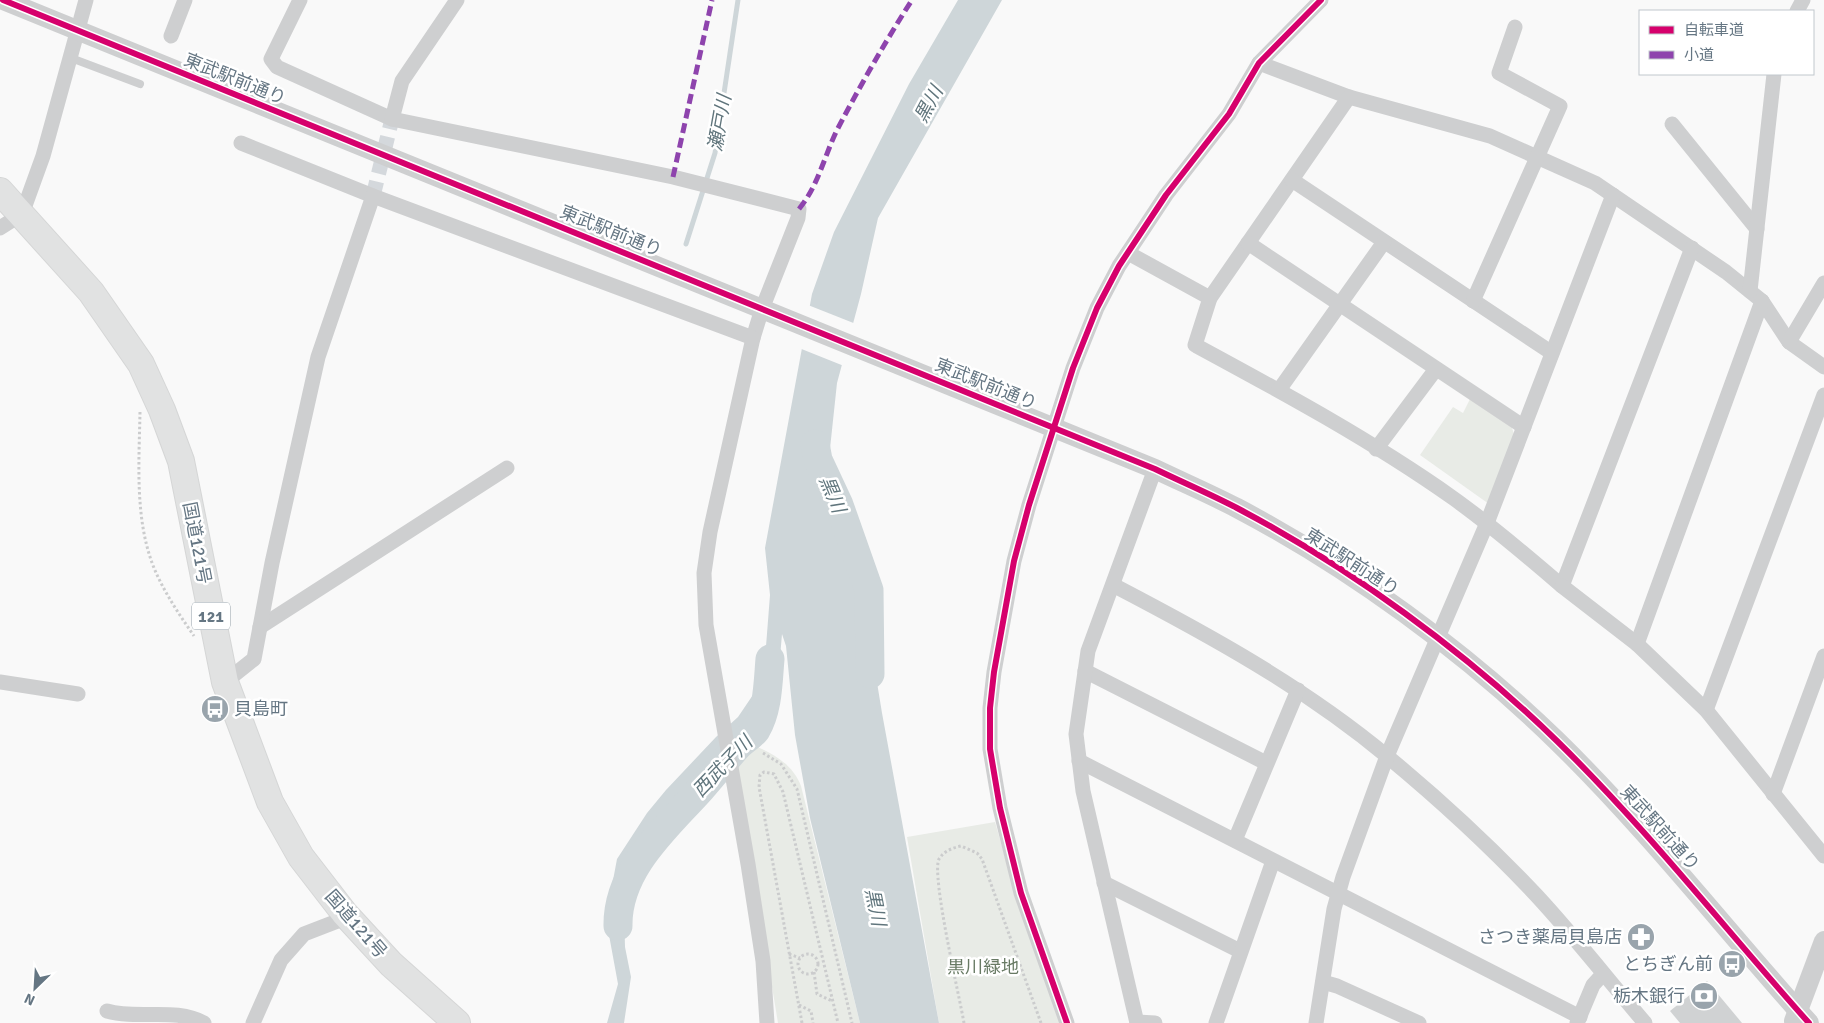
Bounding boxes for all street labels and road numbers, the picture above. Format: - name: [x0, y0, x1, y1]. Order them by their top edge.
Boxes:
- street label: 東武駅前通り: [181, 49, 289, 109]
- street label: 東武駅前通り: [557, 201, 665, 261]
- street label: 東武駅前通り: [932, 354, 1040, 414]
- street label: 国道121号: [178, 500, 216, 586]
- street label: 東武駅前通り: [1301, 523, 1403, 601]
- road number: 121: [192, 602, 230, 630]
- street label: 東武駅前通り: [1616, 781, 1704, 875]
- street label: 国道121号: [320, 885, 392, 963]

